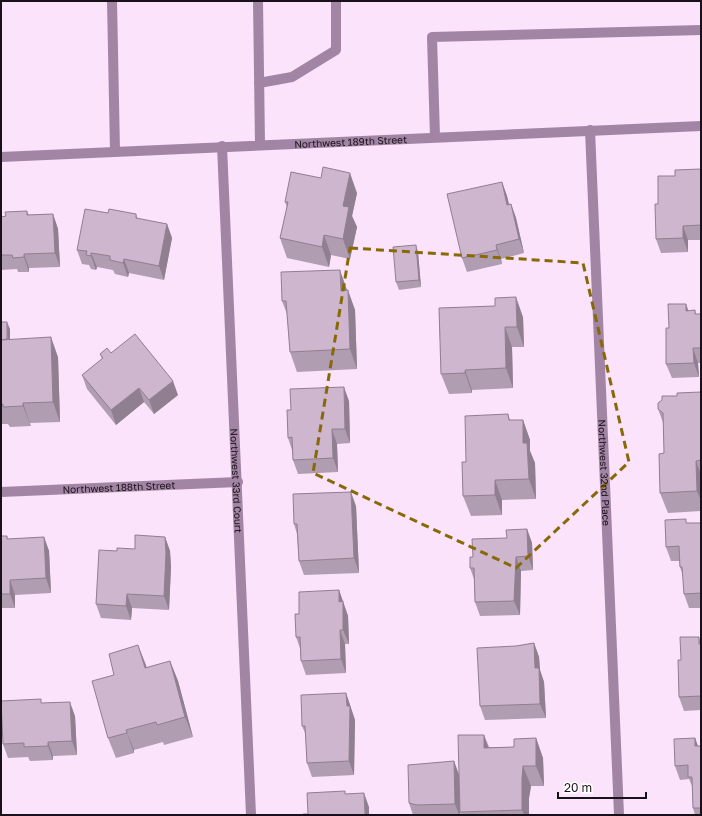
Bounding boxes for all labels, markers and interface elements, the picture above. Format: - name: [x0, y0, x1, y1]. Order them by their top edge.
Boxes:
- street label: Northwest 189th Street: [294, 133, 407, 150]
- street label: Northwest 32nd Place: [596, 419, 613, 526]
- street label: Northwest 33rd Court: [228, 428, 245, 533]
- street label: Northwest 188th Street: [62, 479, 175, 495]
- scale bar: [558, 774, 646, 800]
- text: 20 m: [564, 780, 592, 795]

